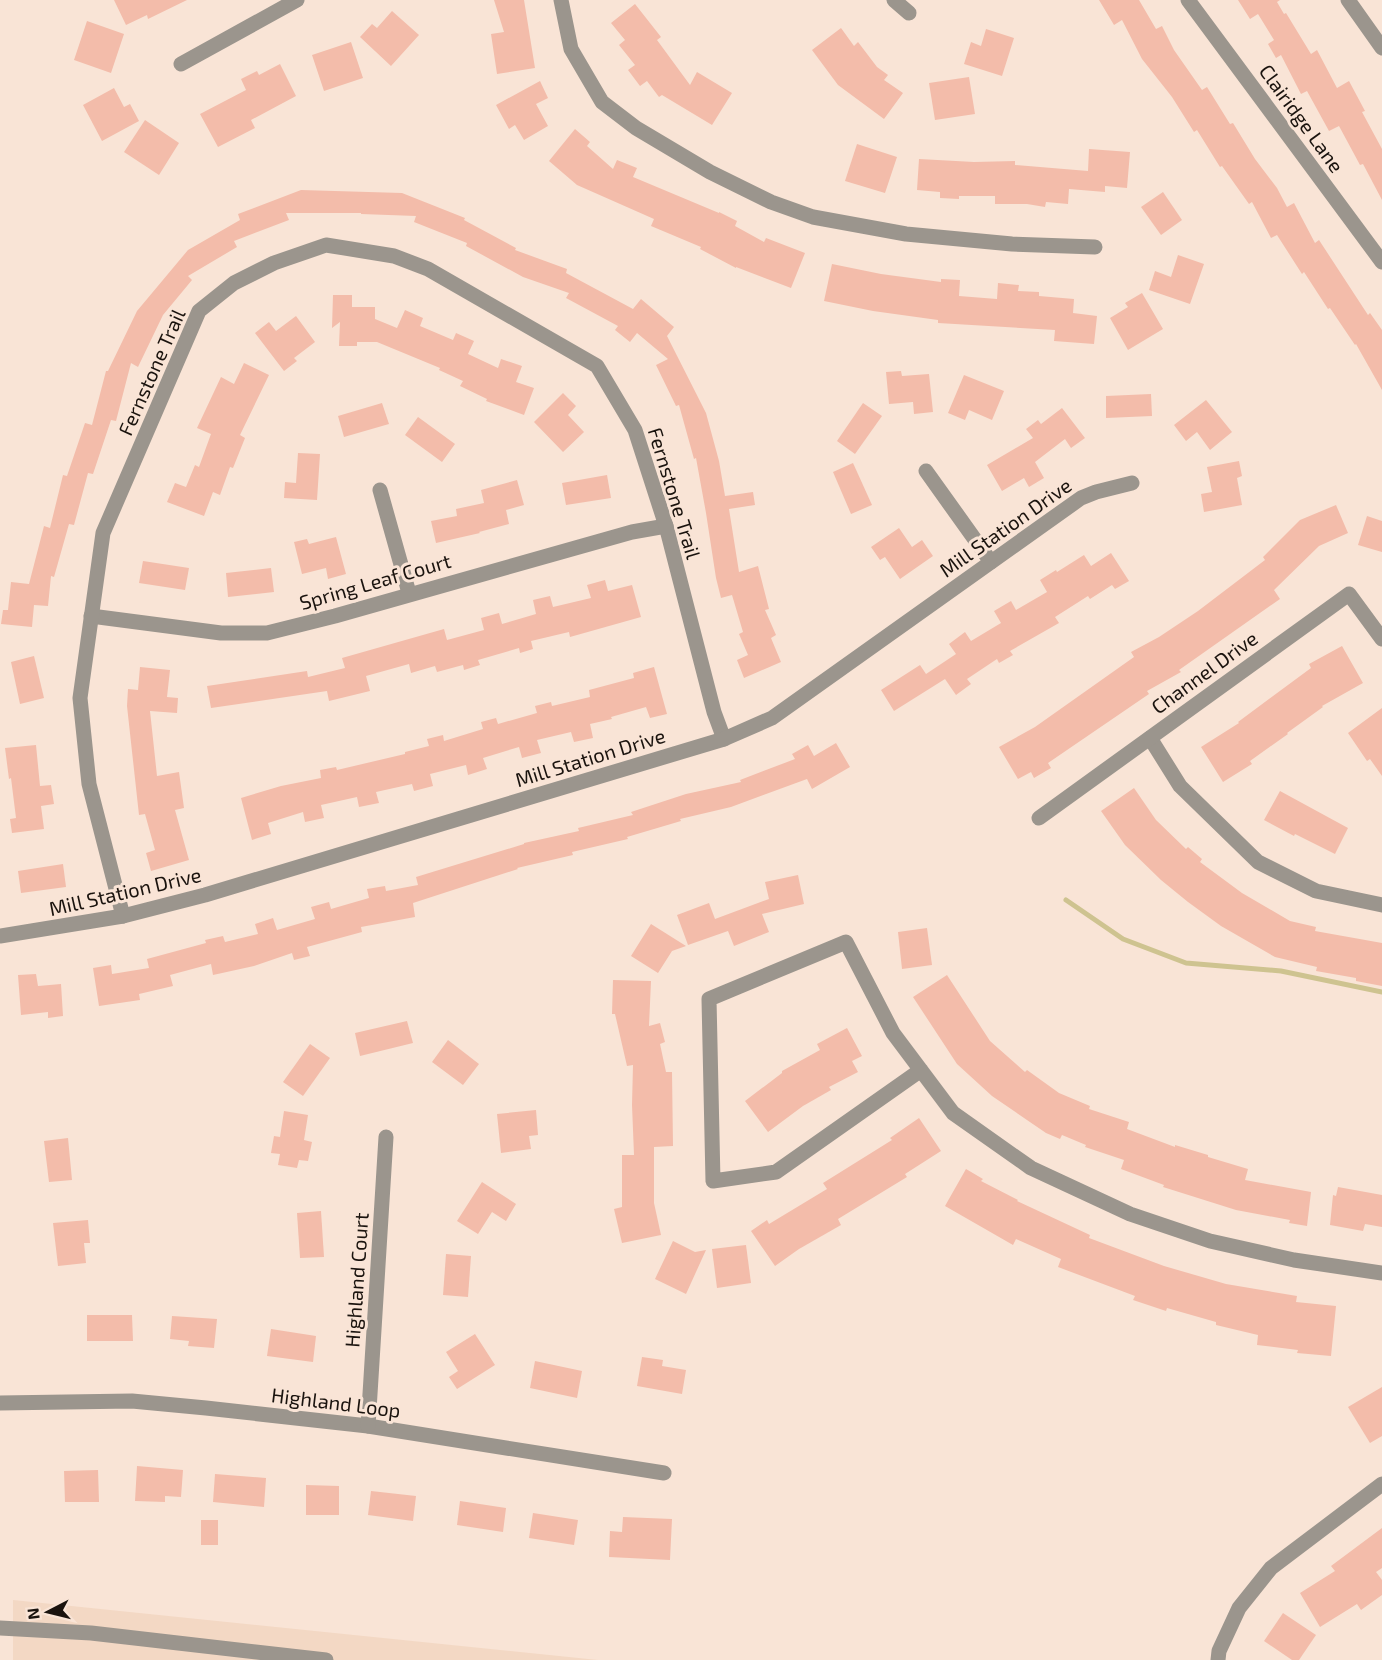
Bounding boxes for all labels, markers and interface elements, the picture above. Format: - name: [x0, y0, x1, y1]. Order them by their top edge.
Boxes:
- street label: Clairidge Lane: [1255, 59, 1349, 177]
- street label: Fernstone Trail: [112, 305, 190, 439]
- street label: Fernstone Trail: [644, 424, 706, 562]
- street label: Mill Station Drive: [934, 473, 1076, 581]
- street label: Spring Leaf Court: [296, 548, 454, 614]
- street label: Channel Drive: [1146, 625, 1262, 719]
- street label: Mill Station Drive: [512, 723, 668, 791]
- street label: Mill Station Drive: [47, 862, 203, 920]
- street label: Highland Court: [339, 1211, 373, 1348]
- street label: Highland Loop: [270, 1382, 402, 1422]
- north arrow: [18, 1582, 78, 1642]
- text: N: [22, 1607, 43, 1621]

